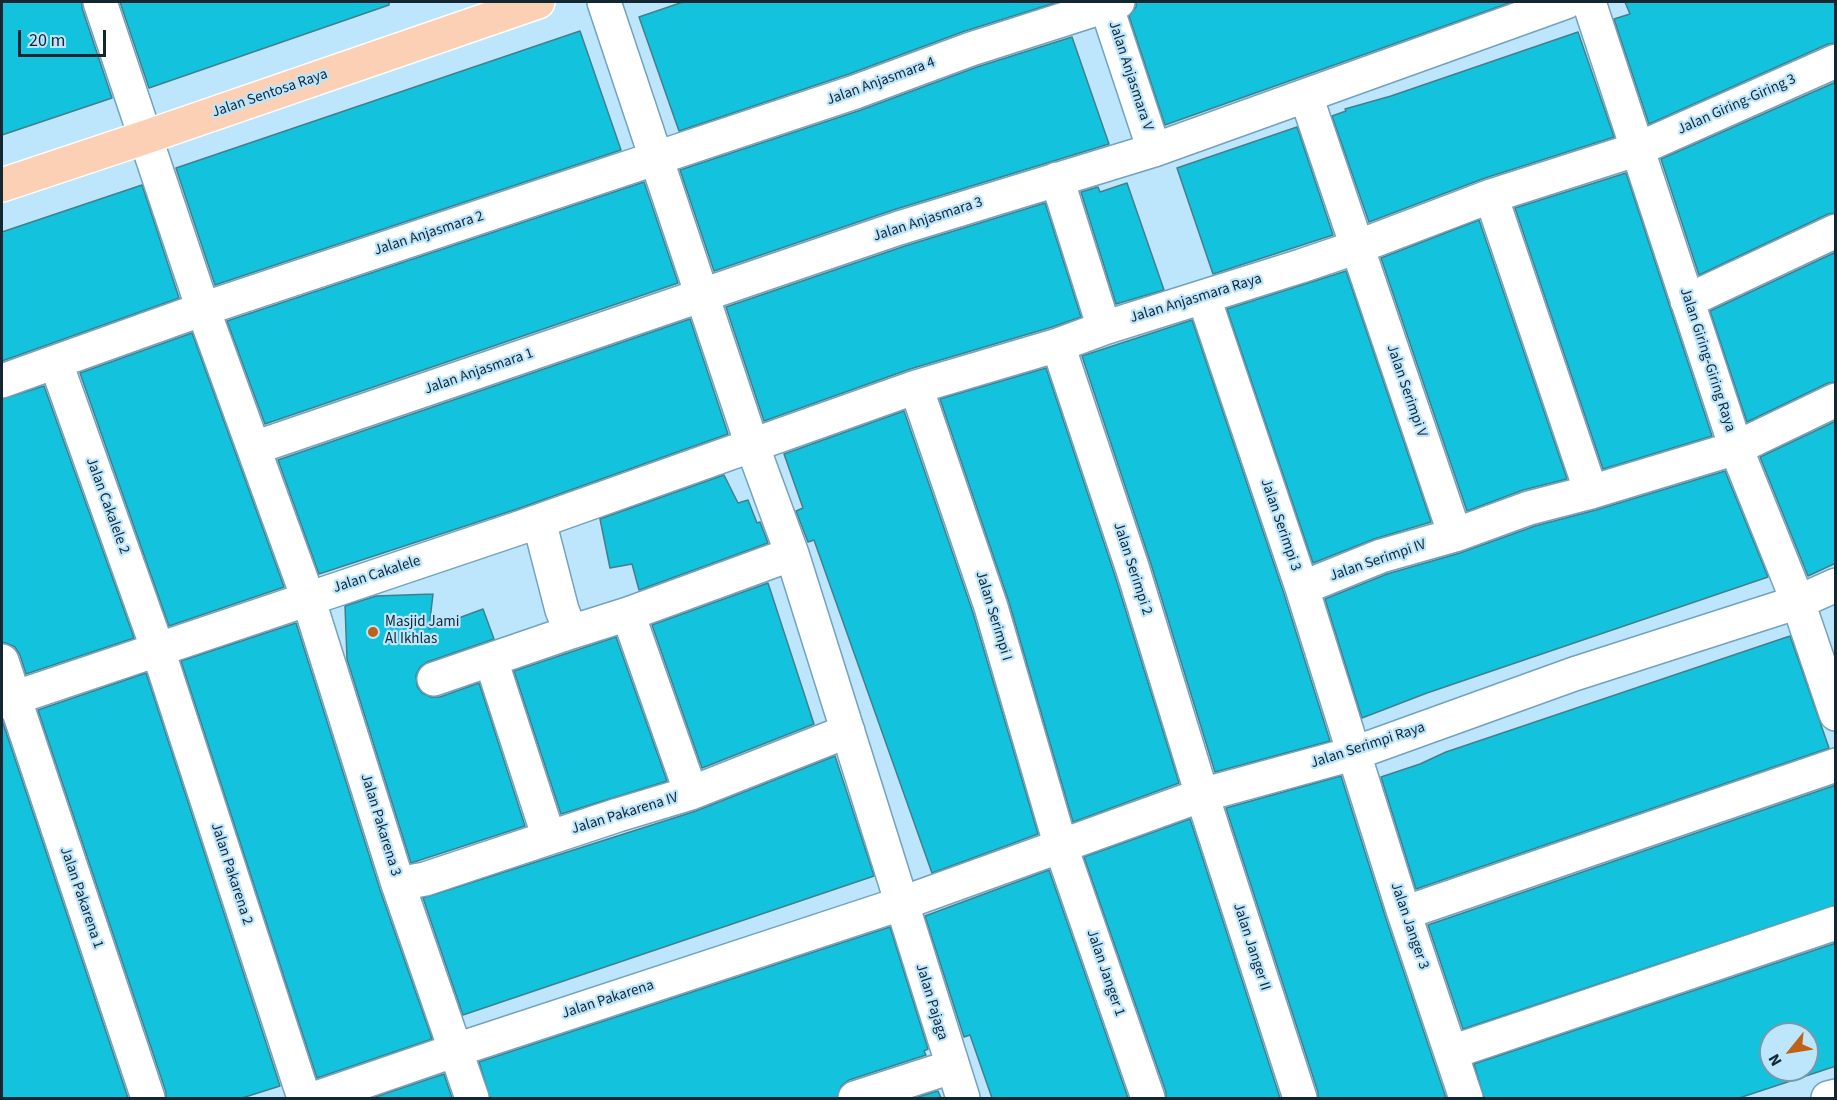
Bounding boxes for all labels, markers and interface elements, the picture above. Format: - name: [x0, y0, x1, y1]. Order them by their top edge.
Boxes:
- scale bar: [21, 18, 110, 56]
- street label: Jalan Anjasmara V: [1104, 19, 1156, 133]
- text: 20 m: [29, 28, 65, 53]
- street label: Jalan Anjasmara 4: [824, 54, 938, 110]
- street label: Jalan Sentosa Raya: [210, 66, 330, 122]
- street label: Jalan Giring-Giring 3: [1675, 71, 1799, 139]
- street label: Jalan Anjasmara 3: [871, 194, 985, 246]
- street label: Jalan Anjasmara 2: [372, 208, 486, 260]
- street label: Jalan Anjasmara Raya: [1128, 270, 1264, 328]
- street label: Jalan Giring-Giring Raya: [1675, 286, 1739, 434]
- street label: Jalan Serimpi V: [1382, 342, 1430, 440]
- street label: Jalan Anjasmara 1: [422, 345, 536, 399]
- street label: Jalan Cakalele 2: [81, 455, 133, 557]
- street label: Jalan Serimpi 3: [1256, 476, 1304, 574]
- street label: Jalan Serimpi 2: [1109, 520, 1155, 618]
- street label: Jalan Serimpi IV: [1327, 536, 1429, 586]
- street label: Jalan Cakalele: [331, 552, 423, 598]
- street label: Jalan Serimpi I: [971, 569, 1015, 663]
- place label: Masjid Jami Al Ikhlas: [385, 614, 459, 649]
- marker: Masjid Jami Al Ikhlas: [366, 625, 380, 639]
- street label: Jalan Serimpi Raya: [1308, 719, 1428, 773]
- street label: Jalan Pakarena 3: [356, 772, 404, 878]
- street label: Jalan Pakarena IV: [570, 789, 680, 839]
- street label: Jalan Pakarena 2: [206, 821, 256, 927]
- street label: Jalan Pakarena 1: [55, 845, 107, 951]
- street label: Jalan Janger 3: [1386, 880, 1432, 972]
- street label: Jalan Janger II: [1228, 901, 1274, 993]
- street label: Jalan Janger 1: [1082, 927, 1128, 1019]
- street label: Jalan Pajaga: [911, 962, 951, 1042]
- street label: Jalan Pakarena: [560, 977, 656, 1023]
- north arrow: [1759, 1022, 1819, 1082]
- text: N: [1763, 1050, 1787, 1070]

